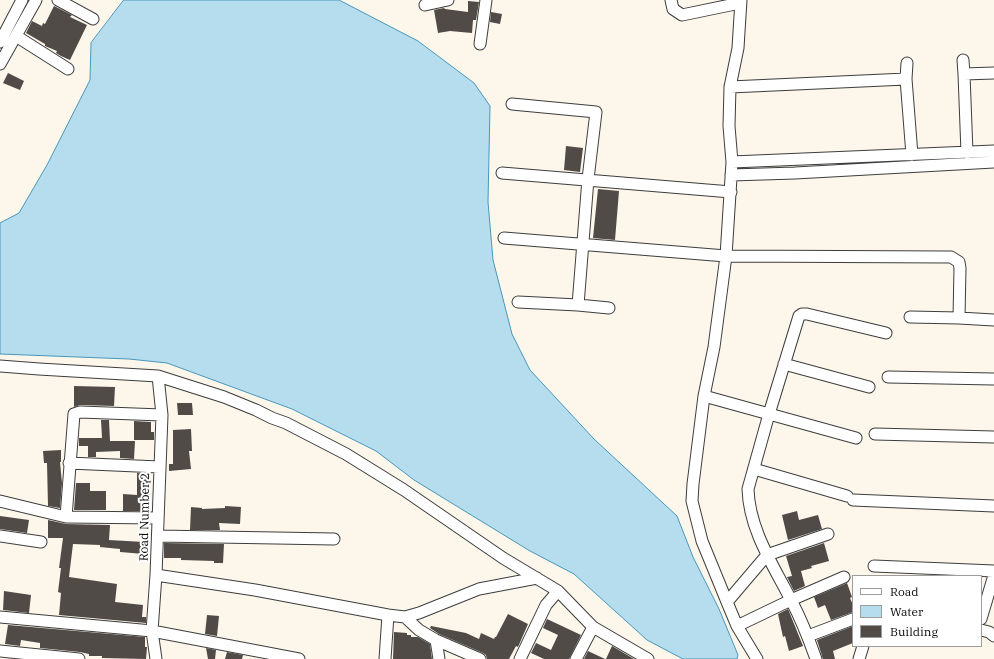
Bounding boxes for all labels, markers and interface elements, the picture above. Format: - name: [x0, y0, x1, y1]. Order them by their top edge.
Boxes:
- street label: Road Number 2: [137, 473, 153, 561]
- legend: [852, 575, 982, 647]
- text: Road: [890, 584, 919, 599]
- text: Water: [890, 604, 923, 619]
- text: Building: [890, 624, 938, 639]

